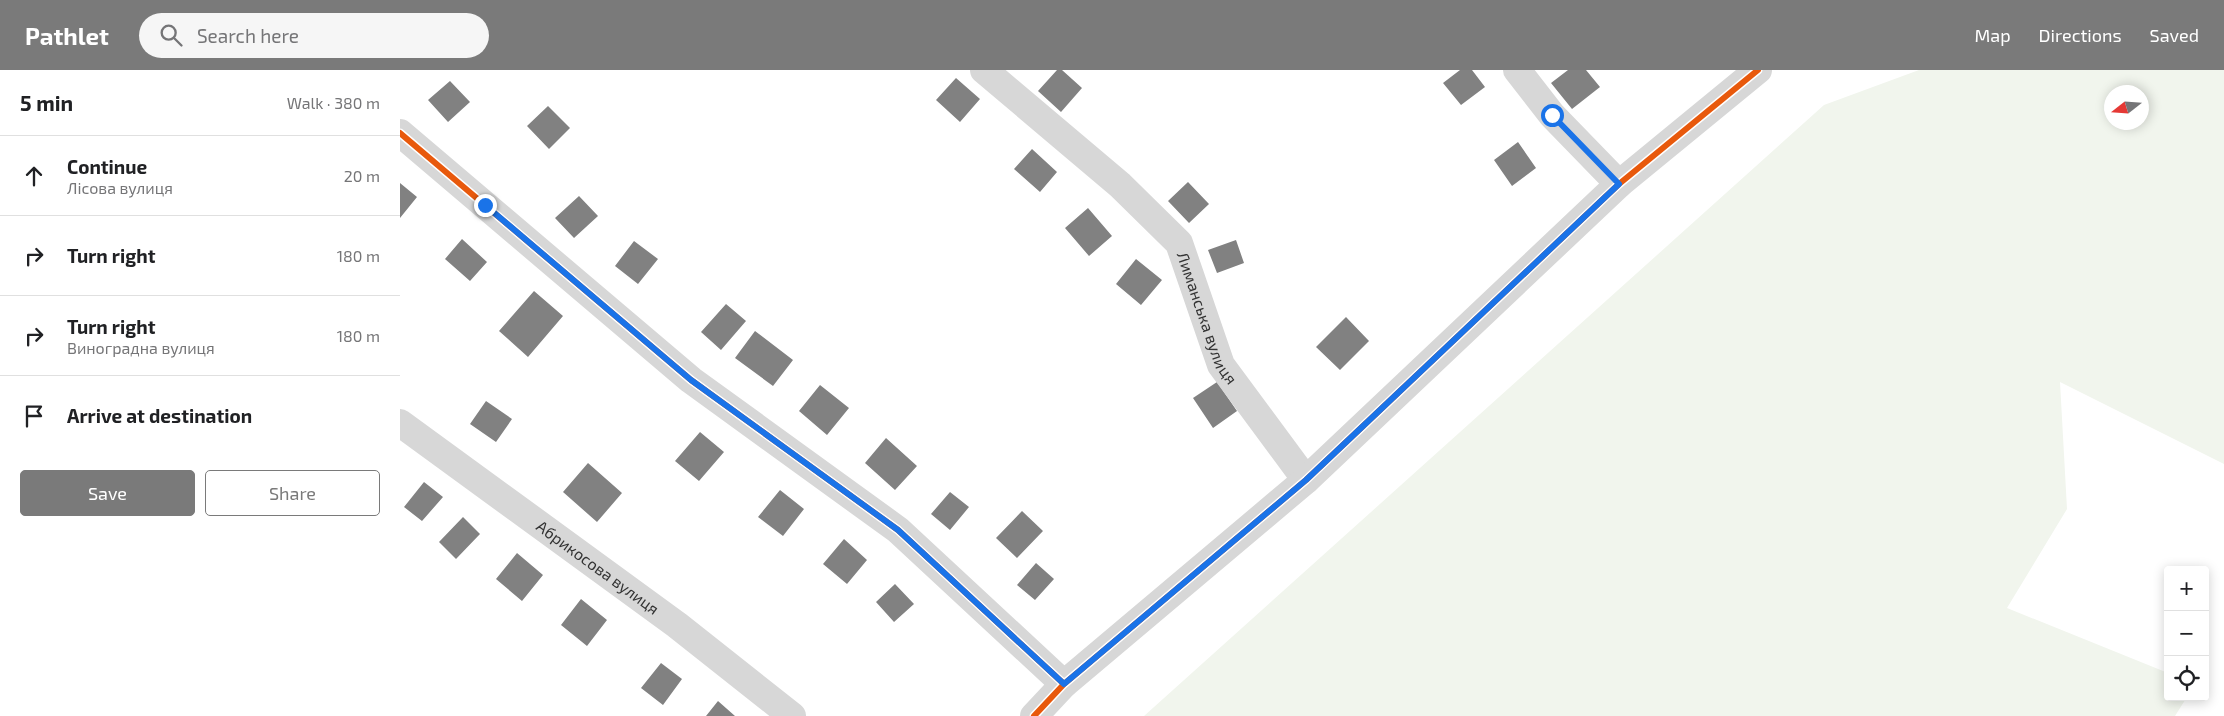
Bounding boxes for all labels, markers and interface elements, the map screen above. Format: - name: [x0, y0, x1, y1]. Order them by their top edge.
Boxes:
- search box: [139, 13, 489, 58]
- text: Pathlet: [25, 21, 109, 50]
- icon: search: [157, 21, 185, 49]
- text: Search here: [197, 24, 299, 47]
- text: Map: [1974, 24, 2011, 46]
- text: Directions: [2039, 24, 2122, 46]
- text: Saved: [2150, 24, 2199, 46]
- north arrow: [2104, 85, 2149, 130]
- text: 5 min: [20, 90, 73, 115]
- text: Walk · 380 m: [287, 93, 380, 112]
- route start: [1541, 104, 1564, 127]
- text: Continue: [67, 155, 147, 178]
- icon: ahead: [20, 162, 48, 190]
- text: 20 m: [344, 166, 380, 185]
- text: Лісова вулиця: [67, 178, 173, 197]
- route end: [474, 194, 497, 217]
- icon: right: [20, 242, 48, 270]
- text: Turn right: [67, 244, 155, 267]
- text: 180 m: [337, 246, 380, 265]
- street label: Лиманська вулиця: [1174, 249, 1242, 388]
- text: Turn right: [67, 315, 155, 338]
- icon: right: [20, 322, 48, 350]
- text: 180 m: [337, 326, 380, 345]
- text: Виноградна вулиця: [67, 338, 215, 357]
- icon: arrive: [20, 402, 48, 430]
- text: Arrive at destination: [67, 404, 252, 427]
- button: Save: [20, 470, 195, 516]
- button: Share: [205, 470, 380, 516]
- street label: Абрикосова вулиця: [533, 516, 663, 618]
- map controls: [2164, 566, 2209, 701]
- button: +: [2164, 566, 2209, 611]
- button: −: [2164, 611, 2209, 656]
- button: locate: [2164, 656, 2209, 701]

